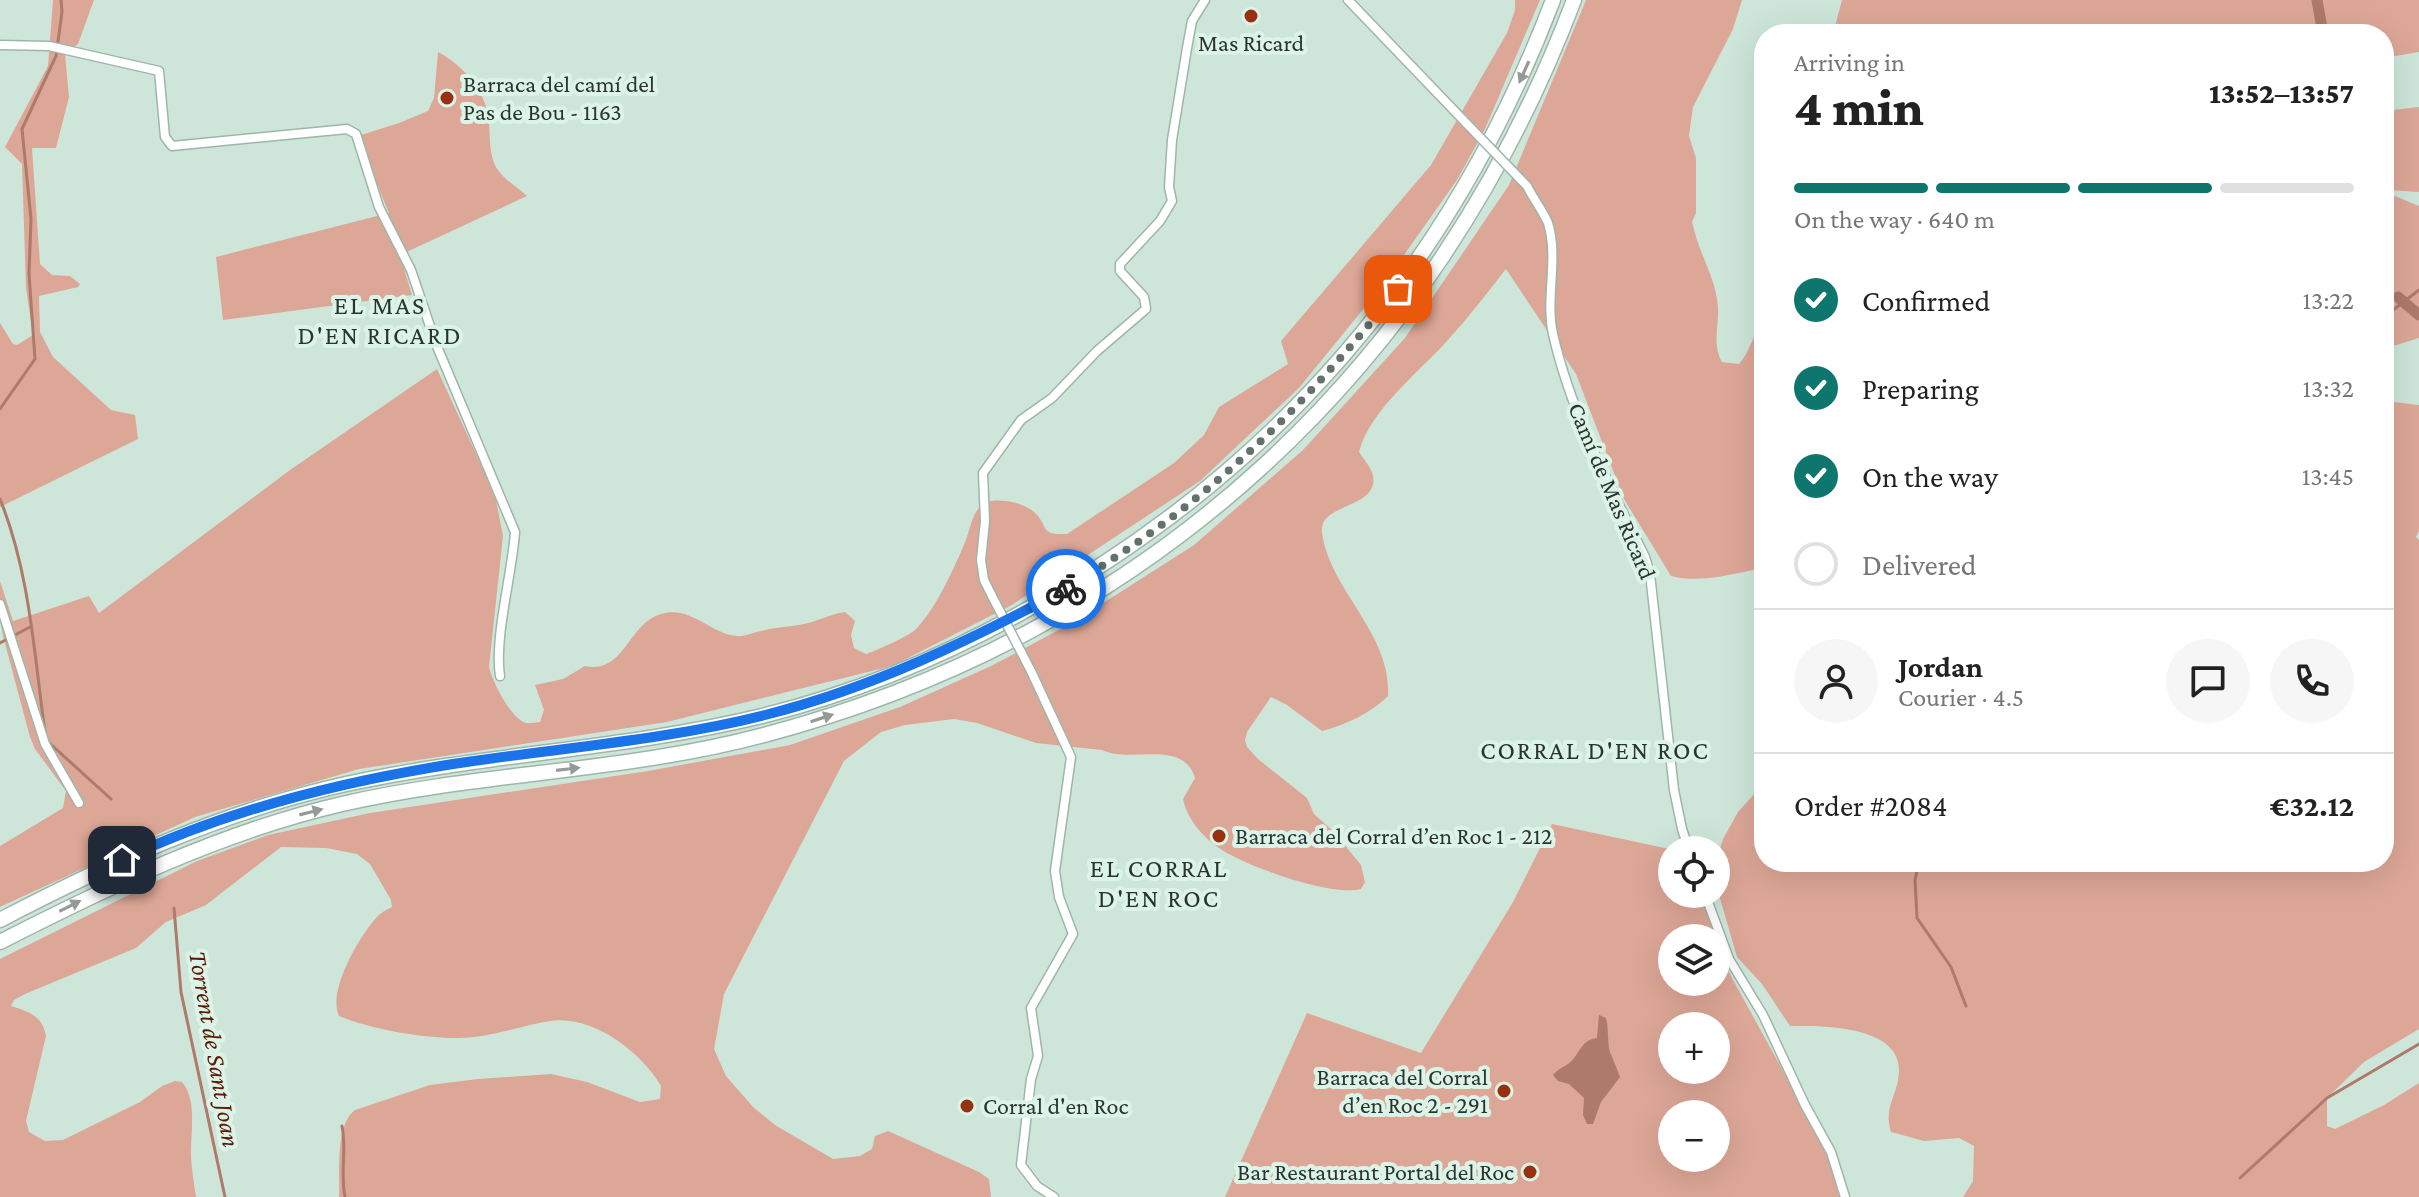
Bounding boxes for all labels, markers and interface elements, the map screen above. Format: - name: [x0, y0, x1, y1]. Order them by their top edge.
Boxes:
- marker: Mas Ricard: [1242, 7, 1260, 25]
- place label: Mas Ricard: [1198, 29, 1304, 56]
- text: Arriving in: [1794, 48, 1905, 77]
- one-way arrow: [1517, 60, 1531, 84]
- place label: Barraca del camí del Pas de Bou - 1163: [463, 70, 655, 125]
- text: 13:52–13:57: [2209, 76, 2354, 109]
- text: 4 min: [1794, 78, 1924, 136]
- marker: Barraca del camí del Pas de Bou - 1163: [438, 89, 456, 107]
- text: On the way · 640 m: [1794, 205, 1995, 234]
- pin: [1364, 255, 1432, 323]
- icon: bag: [1376, 267, 1420, 311]
- icon: check: [1794, 278, 1838, 322]
- text: Confirmed: [1862, 284, 1990, 317]
- text: 13:22: [2302, 286, 2354, 315]
- district label: EL MAS D'EN RICARD: [297, 291, 463, 350]
- icon: check: [1794, 366, 1838, 410]
- text: Preparing: [1862, 372, 1979, 405]
- text: 13:32: [2302, 374, 2354, 403]
- street label: Camí de Mas Ricard: [1563, 398, 1662, 583]
- icon: check: [1794, 454, 1838, 498]
- text: On the way: [1862, 460, 1998, 493]
- text: 13:45: [2302, 462, 2354, 491]
- text: Delivered: [1862, 548, 1977, 581]
- courier: [1026, 549, 1106, 629]
- icon: bike: [1044, 567, 1088, 611]
- button: person: [1794, 639, 1878, 723]
- button: chat: [2166, 639, 2250, 723]
- button: phone: [2270, 639, 2354, 723]
- text: Jordan: [1898, 650, 1983, 683]
- text: Courier · 4.5: [1898, 683, 2024, 712]
- one-way arrow: [810, 711, 834, 724]
- district label: CORRAL D'EN ROC: [1480, 736, 1710, 765]
- one-way arrow: [555, 762, 580, 775]
- text: Order #2084: [1794, 789, 1948, 822]
- text: €32.12: [2270, 789, 2354, 822]
- one-way arrow: [299, 806, 324, 818]
- place label: Barraca del Corral d’en Roc 1 - 212: [1235, 822, 1552, 849]
- pin: [88, 826, 156, 894]
- marker: Barraca del Corral d’en Roc 1 - 212: [1210, 827, 1228, 845]
- map controls: [1658, 836, 1730, 1172]
- button: locate: [1658, 836, 1730, 908]
- icon: home: [100, 838, 144, 882]
- district label: EL CORRAL D'EN ROC: [1090, 854, 1228, 913]
- one-way arrow: [58, 900, 81, 913]
- button: layers: [1658, 924, 1730, 996]
- water label: Torrent de Sant Joan: [183, 949, 246, 1149]
- button: +: [1658, 1012, 1730, 1084]
- place label: Barraca del Corral d’en Roc 2 - 291: [1317, 1063, 1488, 1118]
- marker: Barraca del Corral d’en Roc 2 - 291: [1495, 1082, 1513, 1100]
- place label: Corral d'en Roc: [983, 1092, 1128, 1119]
- marker: Corral d'en Roc: [958, 1097, 976, 1115]
- button: −: [1658, 1100, 1730, 1172]
- place label: Bar Restaurant Portal del Roc: [1237, 1158, 1514, 1185]
- marker: Bar Restaurant Portal del Roc: [1521, 1163, 1539, 1181]

